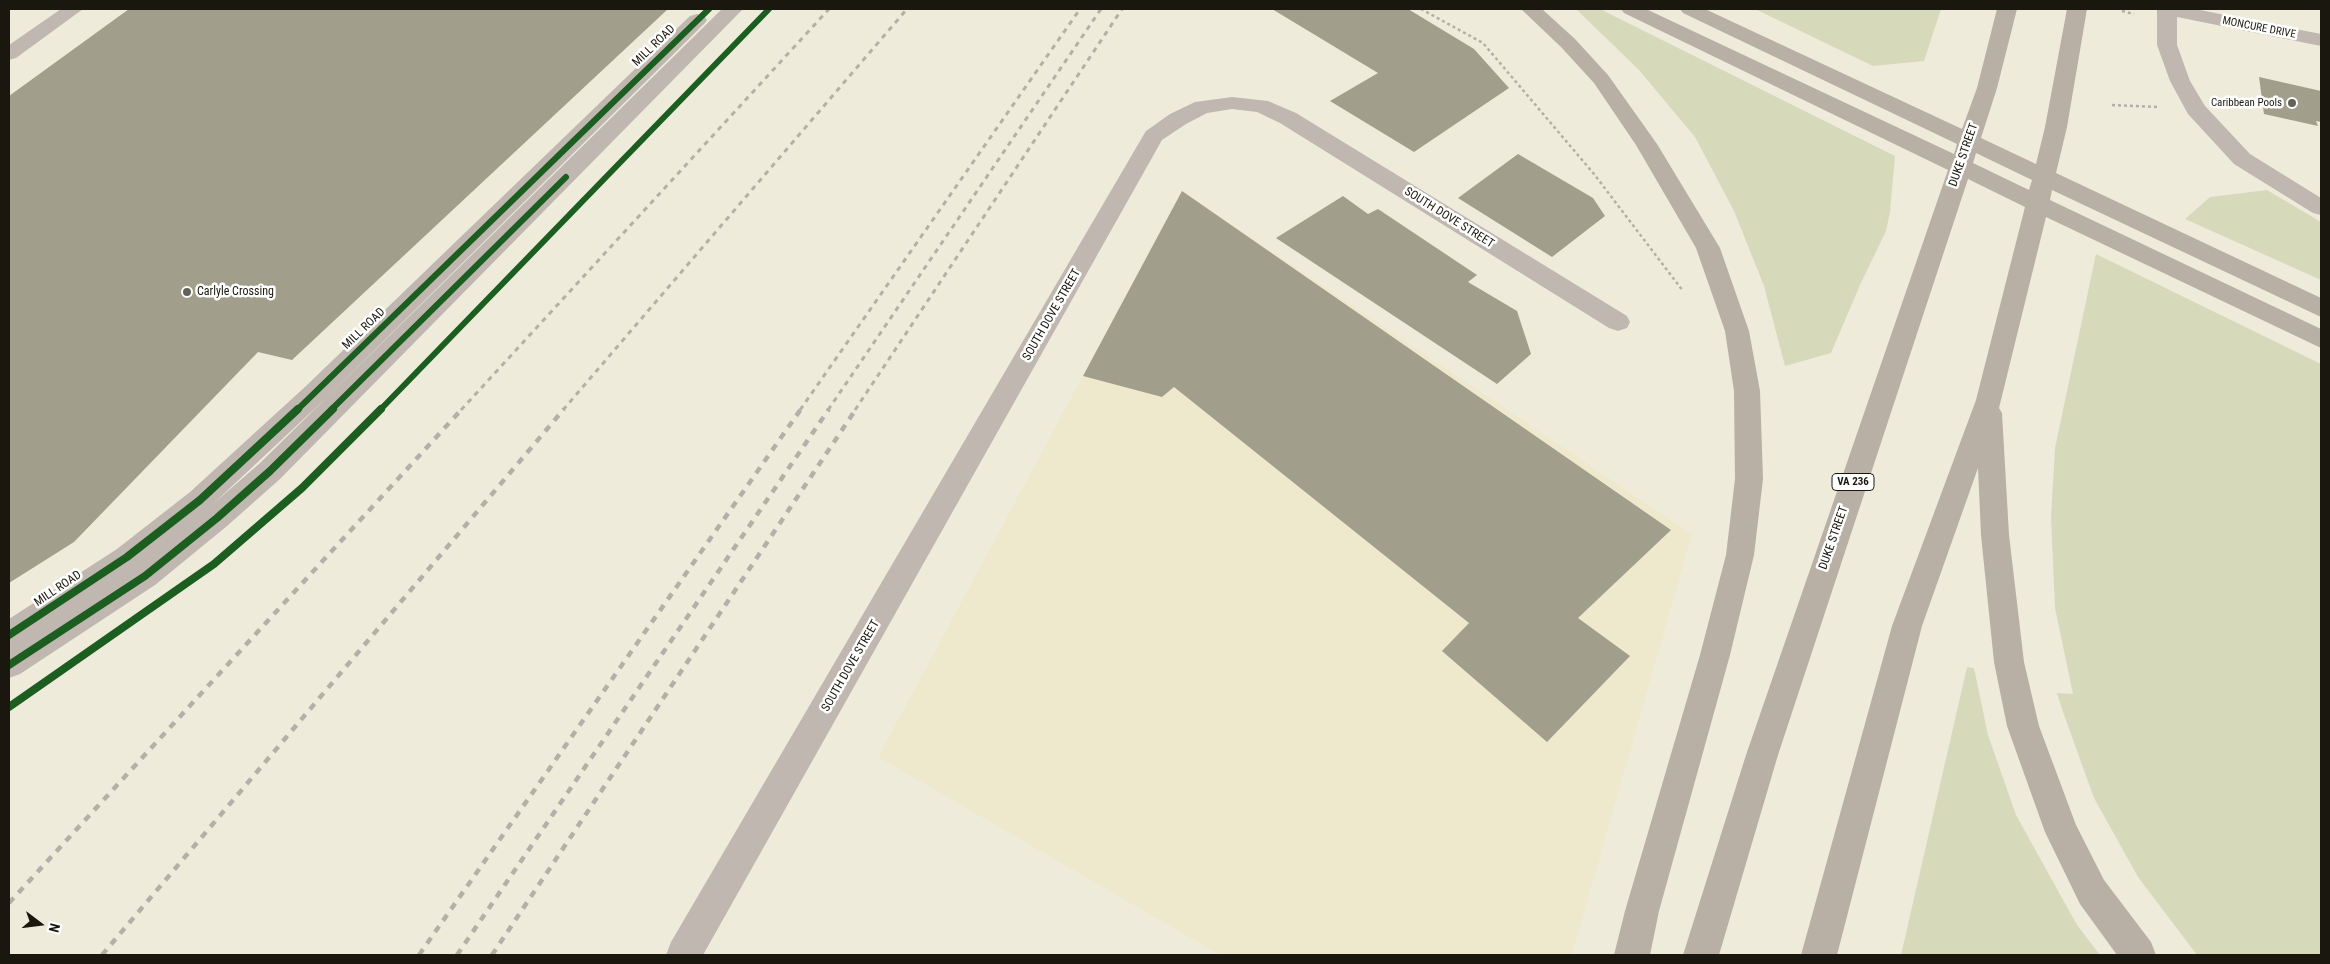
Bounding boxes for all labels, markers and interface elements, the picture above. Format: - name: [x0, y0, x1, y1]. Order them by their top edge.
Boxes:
- street label: MONCURE DRIVE: [2221, 14, 2297, 42]
- street label: MILL ROAD: [630, 22, 678, 70]
- place label: Caribbean Pools: [2211, 96, 2282, 110]
- marker: Caribbean Pools: [2286, 97, 2298, 109]
- street label: DUKE STREET: [1946, 121, 1982, 189]
- street label: SOUTH DOVE STREET: [1401, 185, 1497, 251]
- street label: SOUTH DOVE STREET: [1020, 267, 1084, 363]
- place label: Carlyle Crossing: [197, 285, 274, 299]
- marker: Carlyle Crossing: [181, 286, 193, 298]
- street label: MILL ROAD: [340, 305, 388, 353]
- road number: VA 236: [1832, 474, 1874, 491]
- street label: DUKE STREET: [1816, 504, 1852, 572]
- street label: MILL ROAD: [32, 568, 84, 610]
- street label: SOUTH DOVE STREET: [819, 618, 883, 714]
- north arrow: [15, 899, 65, 949]
- text: N: [46, 922, 63, 934]

